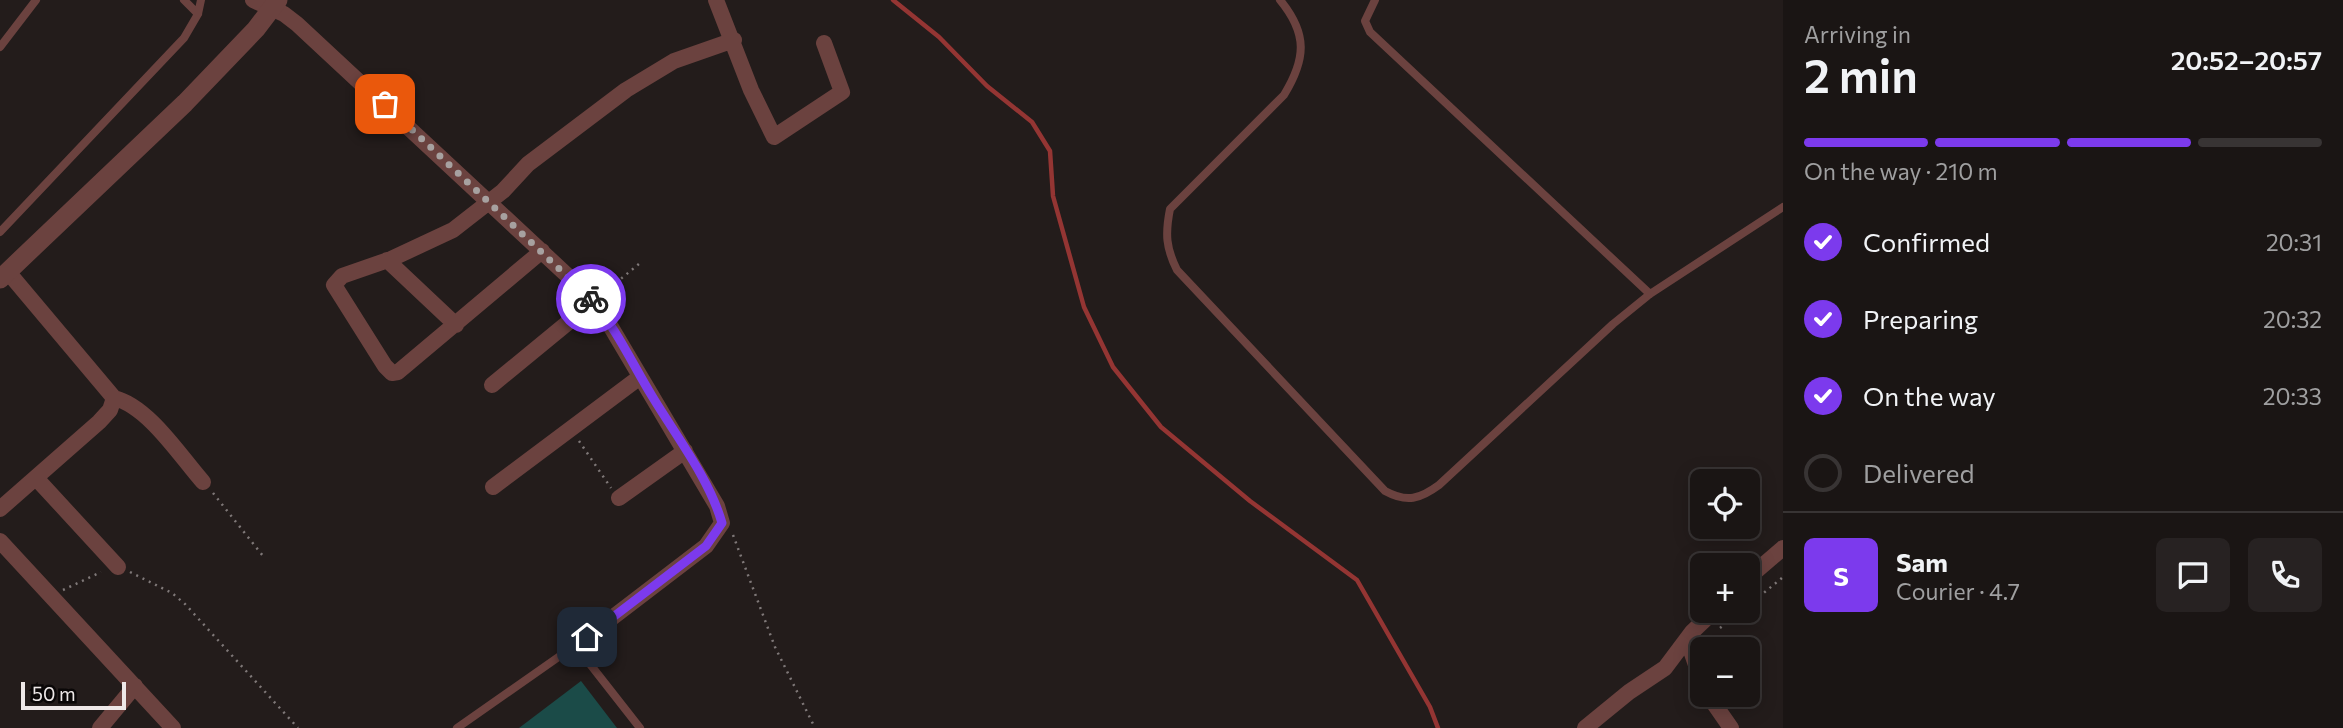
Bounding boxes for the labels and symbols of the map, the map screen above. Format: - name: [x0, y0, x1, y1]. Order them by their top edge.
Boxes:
- pin: [355, 74, 415, 134]
- courier: [556, 264, 626, 334]
- pin: [557, 607, 617, 667]
- scale bar: [21, 679, 126, 711]

